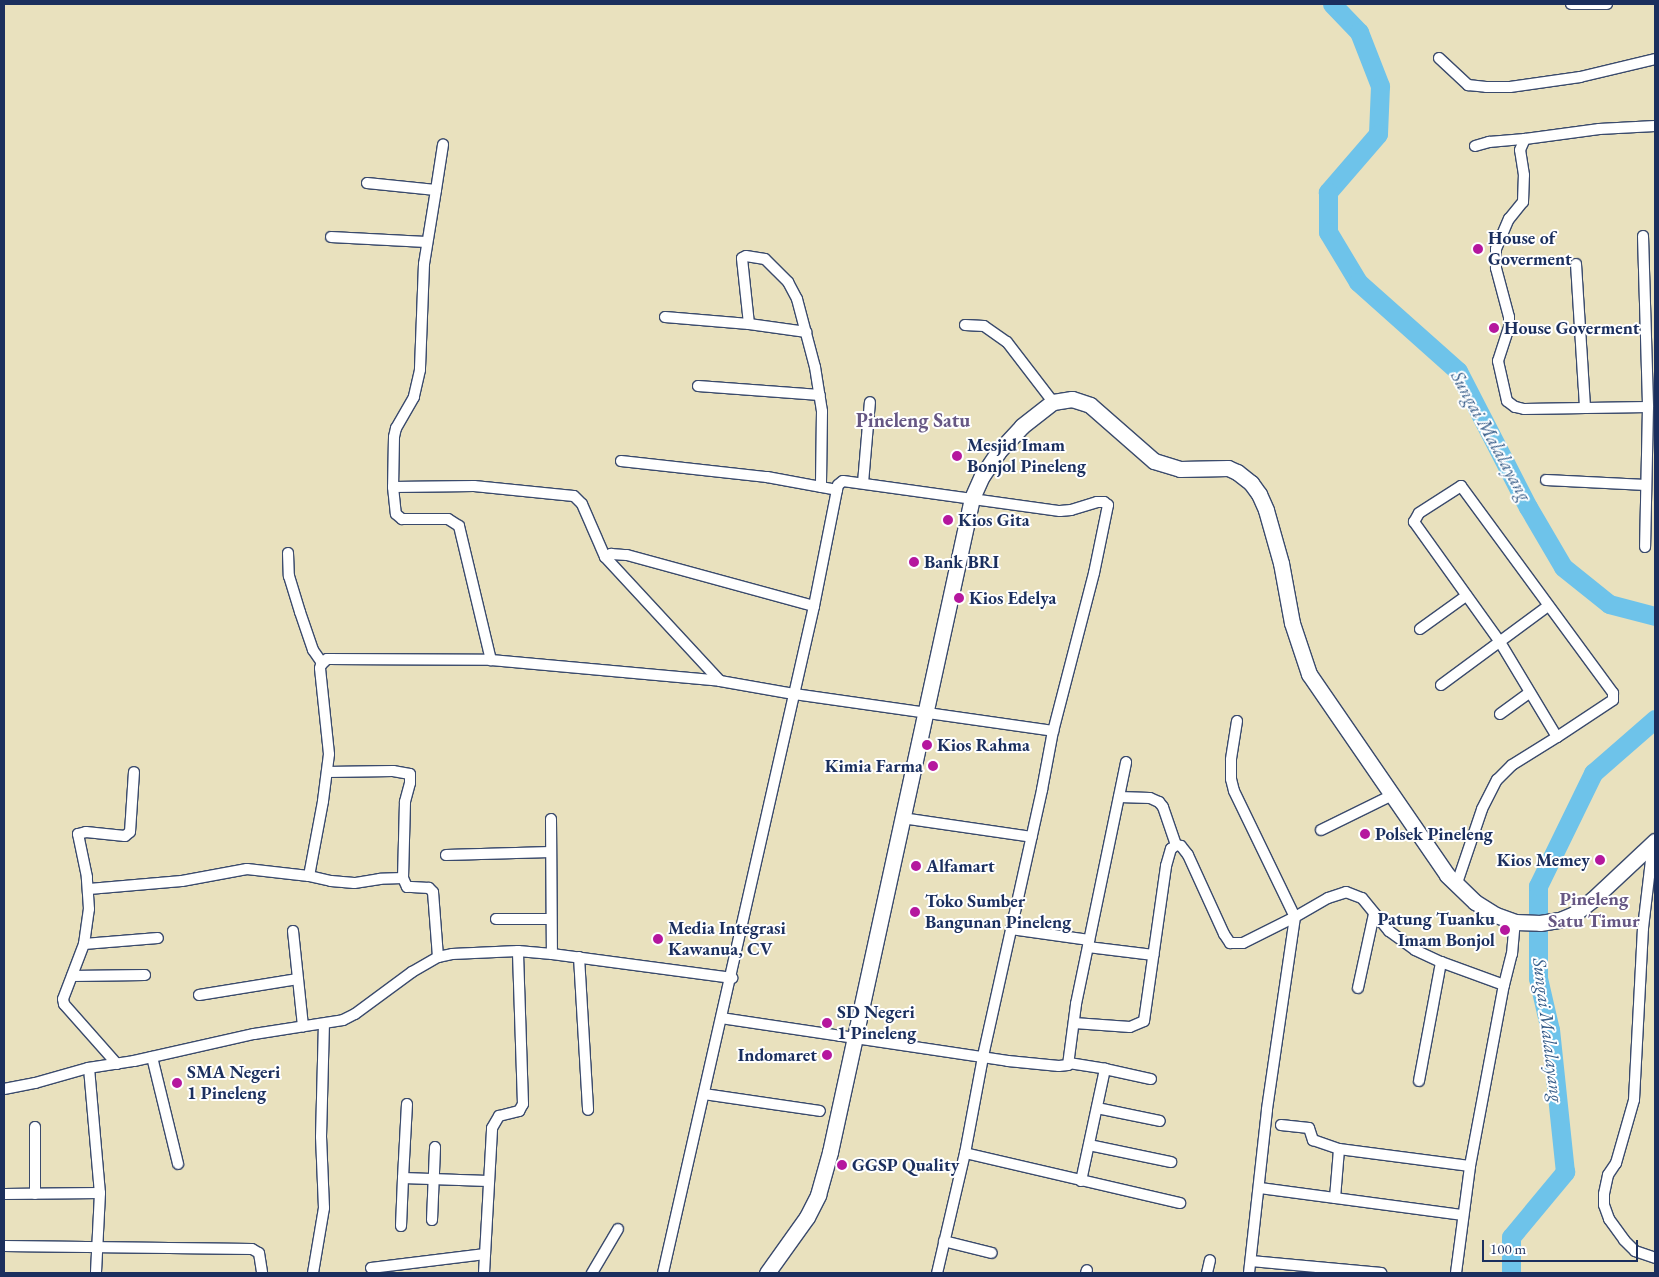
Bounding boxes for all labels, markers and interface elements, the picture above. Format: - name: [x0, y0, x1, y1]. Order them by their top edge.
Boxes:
- place label: House of Goverment: [1488, 228, 1572, 270]
- marker: House of Goverment: [1472, 243, 1484, 255]
- place label: House Goverment: [1504, 317, 1639, 339]
- marker: House Goverment: [1488, 322, 1500, 334]
- water label: Sungai Malalayang: [1446, 367, 1536, 505]
- district label: Pineleng Satu: [856, 408, 970, 432]
- place label: Mesjid Imam Bonjol Pineleng: [967, 435, 1086, 478]
- marker: Mesjid Imam Bonjol Pineleng: [951, 450, 963, 462]
- place label: Kios Gita: [958, 509, 1030, 531]
- marker: Kios Gita: [942, 514, 954, 526]
- place label: Bank BRI: [924, 551, 999, 573]
- marker: Bank BRI: [908, 556, 920, 568]
- place label: Kios Edelya: [969, 587, 1056, 609]
- marker: Kios Edelya: [953, 592, 965, 604]
- place label: Kios Rahma: [937, 734, 1030, 756]
- marker: Kios Rahma: [921, 739, 933, 751]
- place label: Kimia Farma: [825, 755, 923, 777]
- marker: Kimia Farma: [927, 760, 939, 772]
- place label: Polsek Pineleng: [1375, 823, 1493, 845]
- marker: Polsek Pineleng: [1359, 828, 1371, 840]
- place label: Kios Memey: [1497, 849, 1590, 871]
- marker: Kios Memey: [1594, 854, 1606, 866]
- place label: Alfamart: [926, 855, 995, 877]
- marker: Alfamart: [910, 860, 922, 872]
- district label: Pineleng Satu Timur: [1548, 888, 1640, 932]
- place label: Toko Sumber Bangunan Pineleng: [925, 891, 1071, 934]
- marker: Toko Sumber Bangunan Pineleng: [909, 906, 921, 918]
- place label: Patung Tuanku Imam Bonjol: [1378, 909, 1495, 952]
- place label: Media Integrasi Kawanua, CV: [668, 918, 786, 961]
- marker: Patung Tuanku Imam Bonjol: [1499, 924, 1511, 936]
- marker: Media Integrasi Kawanua, CV: [652, 933, 664, 945]
- water label: Sungai Malalayang: [1528, 957, 1568, 1103]
- place label: SD Negeri 1 Pineleng: [837, 1002, 916, 1044]
- marker: SD Negeri 1 Pineleng: [821, 1017, 833, 1029]
- place label: Indomaret: [738, 1044, 817, 1066]
- marker: Indomaret: [821, 1049, 833, 1061]
- place label: SMA Negeri 1 Pineleng: [187, 1062, 280, 1104]
- marker: SMA Negeri 1 Pineleng: [171, 1077, 183, 1089]
- place label: GGSP Quality: [852, 1154, 959, 1176]
- marker: GGSP Quality: [836, 1159, 848, 1171]
- scale bar: [1484, 1230, 1640, 1262]
- text: 100 m: [1490, 1239, 1526, 1258]

